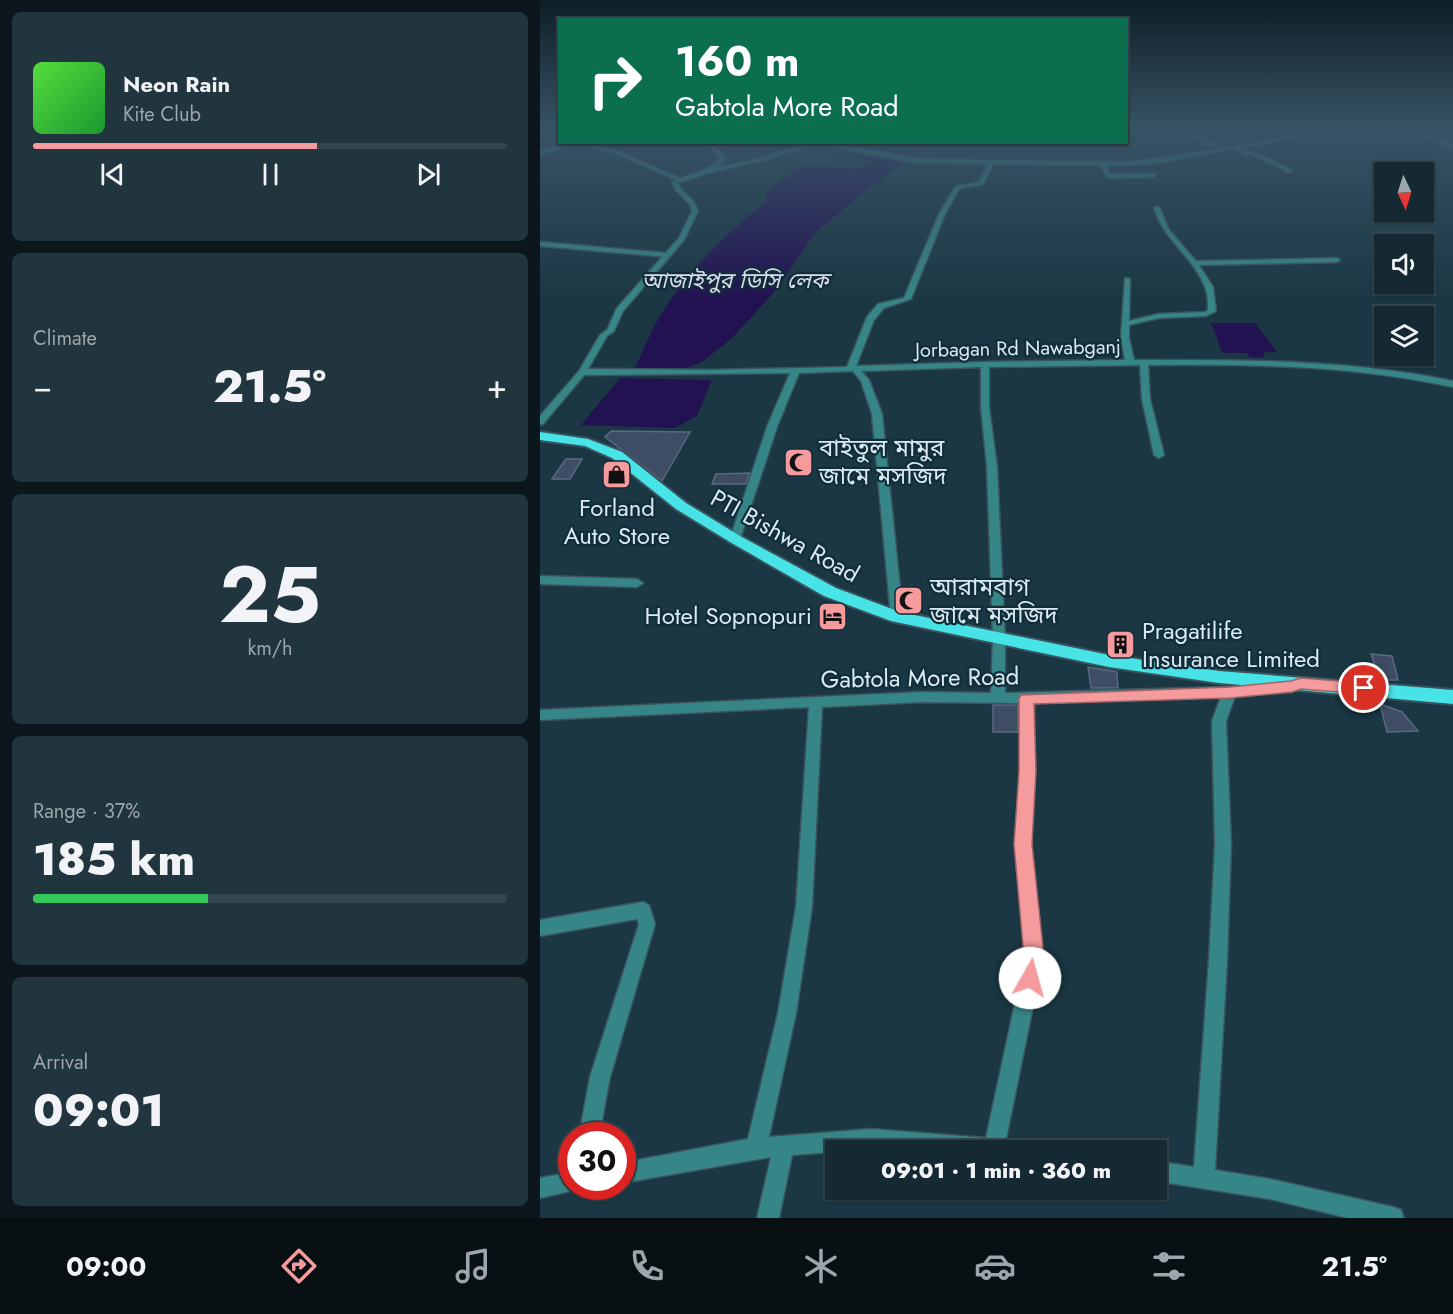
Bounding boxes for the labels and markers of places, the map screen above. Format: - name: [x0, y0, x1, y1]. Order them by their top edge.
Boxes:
- place label: বাইতুল মামুর জামে মসজিদ: [818, 430, 947, 493]
- mosque icon: বাইতুল মামুর জামে মসজিদ: [782, 446, 814, 478]
- shop icon: Forland Auto Store: [601, 459, 633, 491]
- place label: Forland Auto Store: [564, 490, 670, 553]
- place label: আরামবাগ জামে মসজিদ: [929, 569, 1058, 632]
- mosque icon: আরামবাগ জামে মসজিদ: [893, 585, 925, 617]
- place label: Hotel Sopnopuri: [645, 598, 812, 633]
- hotel icon: Hotel Sopnopuri: [817, 600, 849, 632]
- place label: Pragatilife Insurance Limited: [1142, 613, 1320, 676]
- building icon: Pragatilife Insurance Limited: [1105, 629, 1137, 661]
- pin: [1338, 662, 1389, 713]

